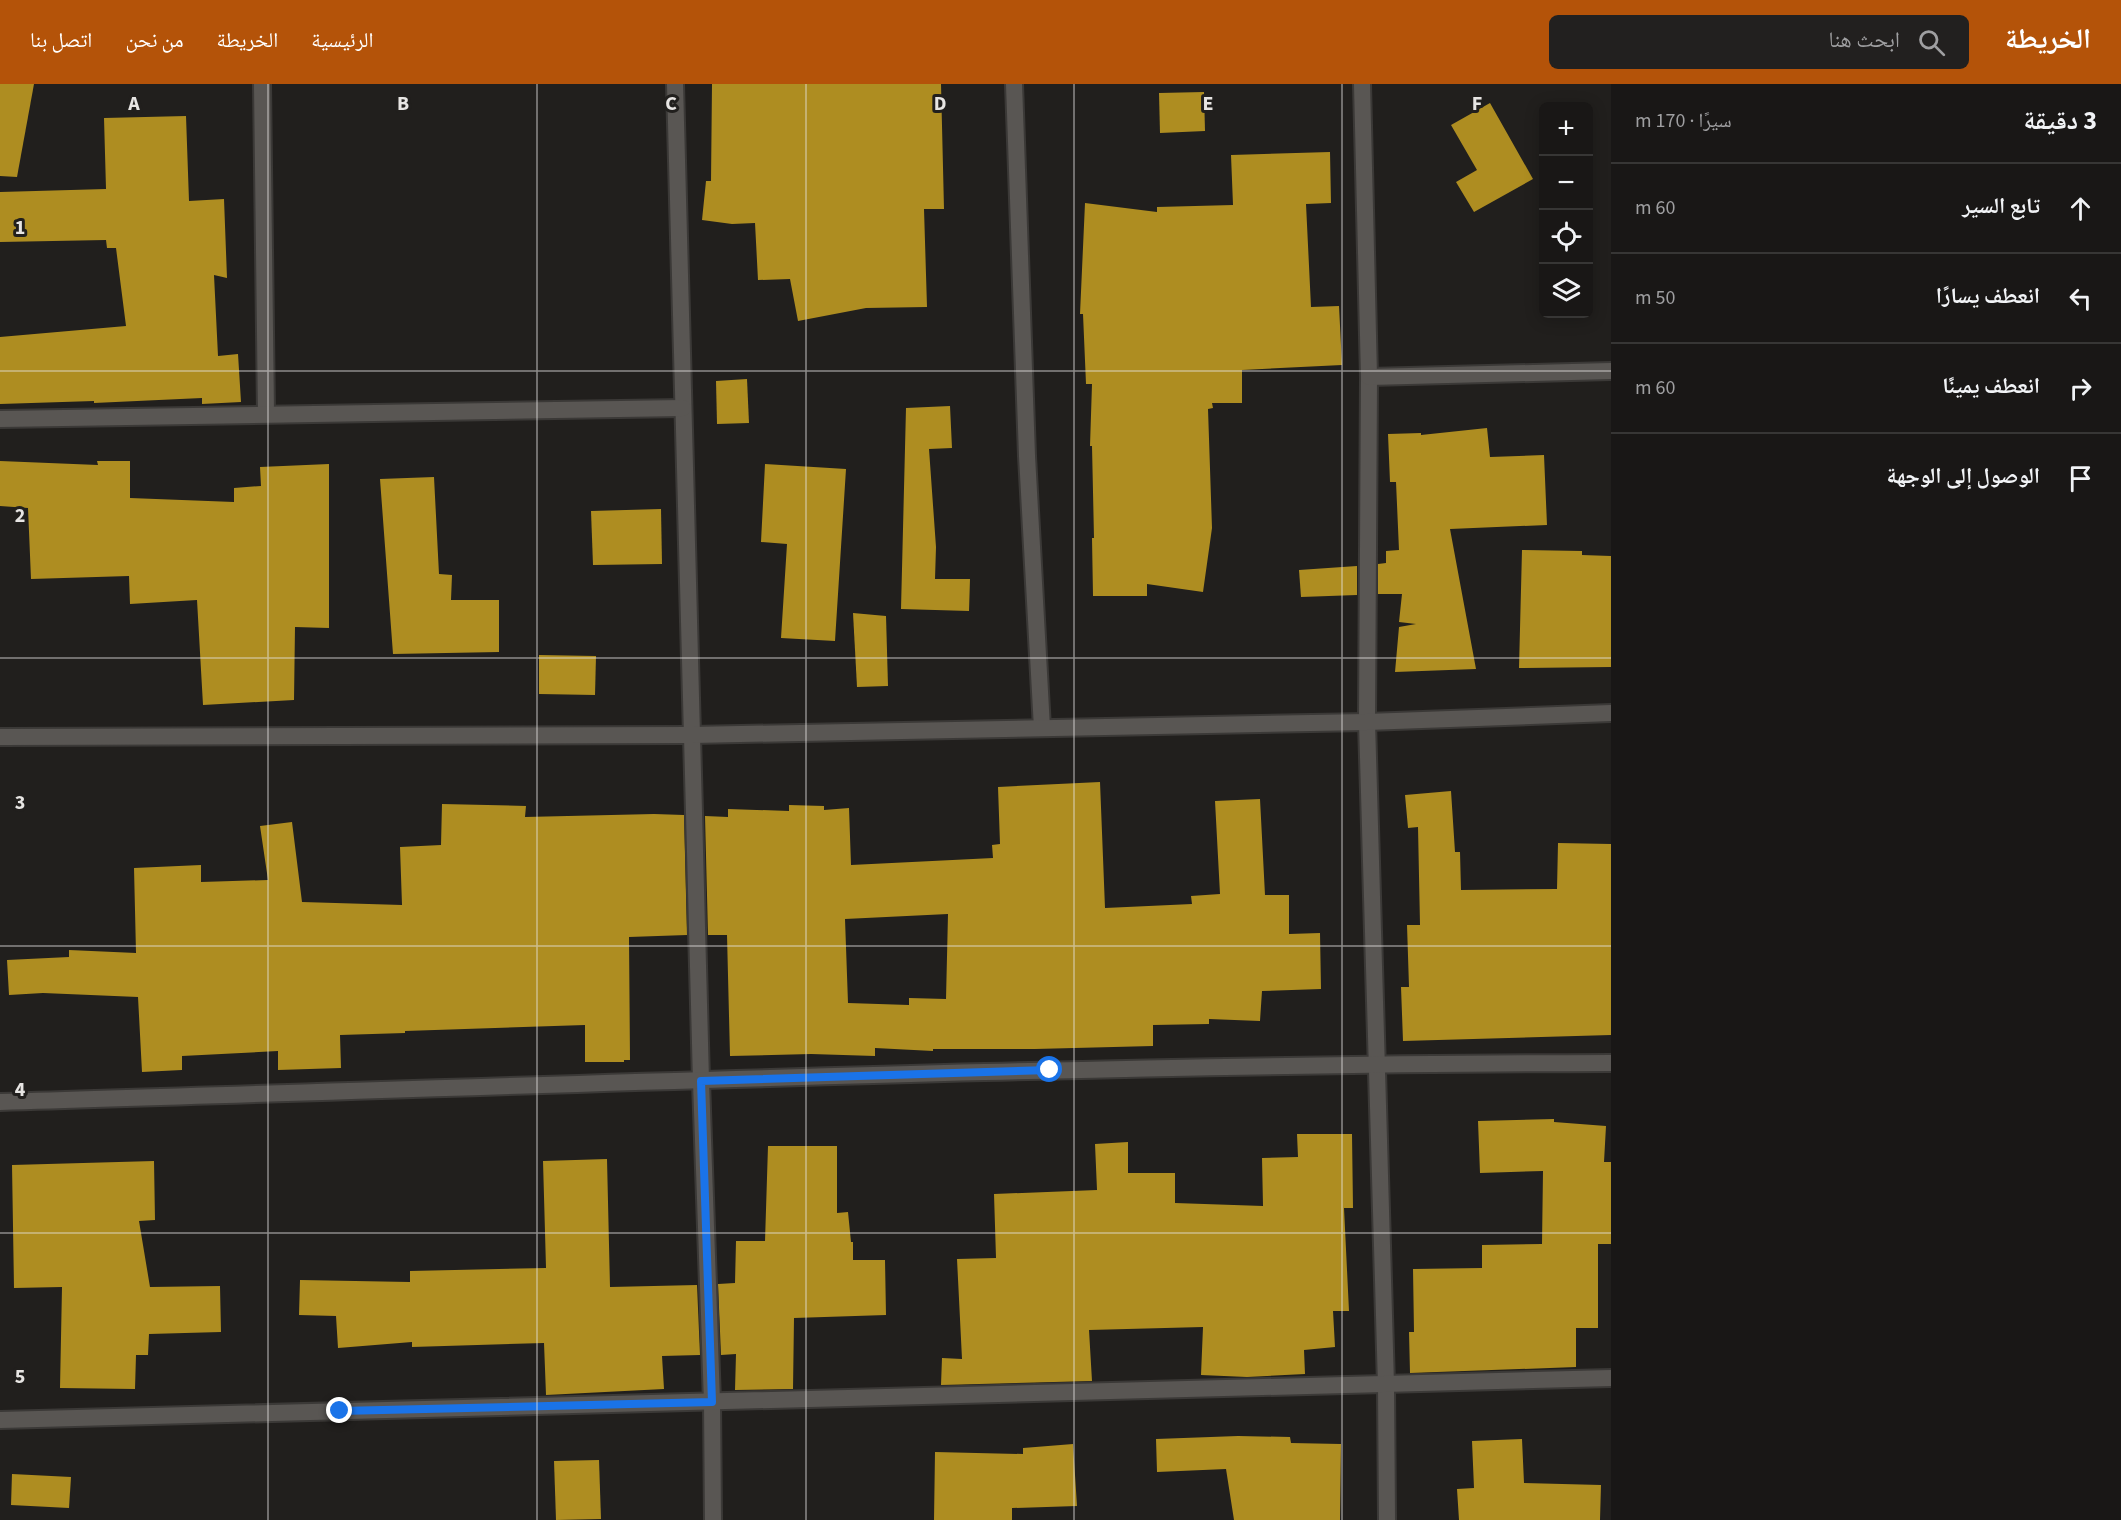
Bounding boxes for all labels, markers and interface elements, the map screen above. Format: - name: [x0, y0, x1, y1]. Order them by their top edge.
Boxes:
- search box: [1549, 15, 1969, 69]
- text: الخريطة: [2005, 19, 2091, 59]
- text: ابحث هنا: [1829, 24, 1900, 56]
- text: اتصل بنا: [30, 25, 92, 55]
- text: من نحن: [125, 25, 183, 55]
- text: الخريطة: [216, 25, 278, 55]
- text: الرئيسية: [311, 25, 374, 55]
- icon: search: [1915, 26, 1948, 59]
- text: A: [127, 90, 140, 118]
- text: B: [397, 90, 409, 118]
- text: C: [665, 90, 677, 118]
- text: D: [934, 90, 946, 118]
- text: E: [1203, 90, 1213, 118]
- text: F: [1472, 90, 1482, 118]
- map controls: [1539, 102, 1593, 318]
- button: +: [1539, 102, 1593, 156]
- text: 3 دقيقة: [2023, 102, 2097, 139]
- text: سيرًا · 170 m: [1635, 107, 1732, 135]
- button: −: [1539, 156, 1593, 210]
- text: تابع السير: [1962, 190, 2040, 222]
- icon: ahead: [2064, 192, 2097, 225]
- text: 60 m: [1635, 194, 1675, 222]
- button: locate: [1539, 210, 1593, 264]
- text: 1: [15, 214, 25, 242]
- button: layers: [1539, 264, 1593, 318]
- text: انعطف يسارًا: [1936, 280, 2040, 312]
- icon: left: [2064, 282, 2097, 315]
- text: 50 m: [1635, 284, 1675, 312]
- text: انعطف يمينًا: [1942, 370, 2040, 402]
- icon: right: [2064, 372, 2097, 405]
- text: 60 m: [1635, 374, 1675, 402]
- text: الوصول إلى الوجهة: [1887, 460, 2040, 492]
- icon: arrive: [2064, 462, 2097, 495]
- text: 2: [15, 502, 25, 530]
- text: 3: [15, 789, 25, 817]
- route start: [1036, 1056, 1062, 1082]
- text: 4: [15, 1076, 26, 1104]
- text: 5: [15, 1363, 25, 1391]
- route end: [326, 1397, 352, 1423]

